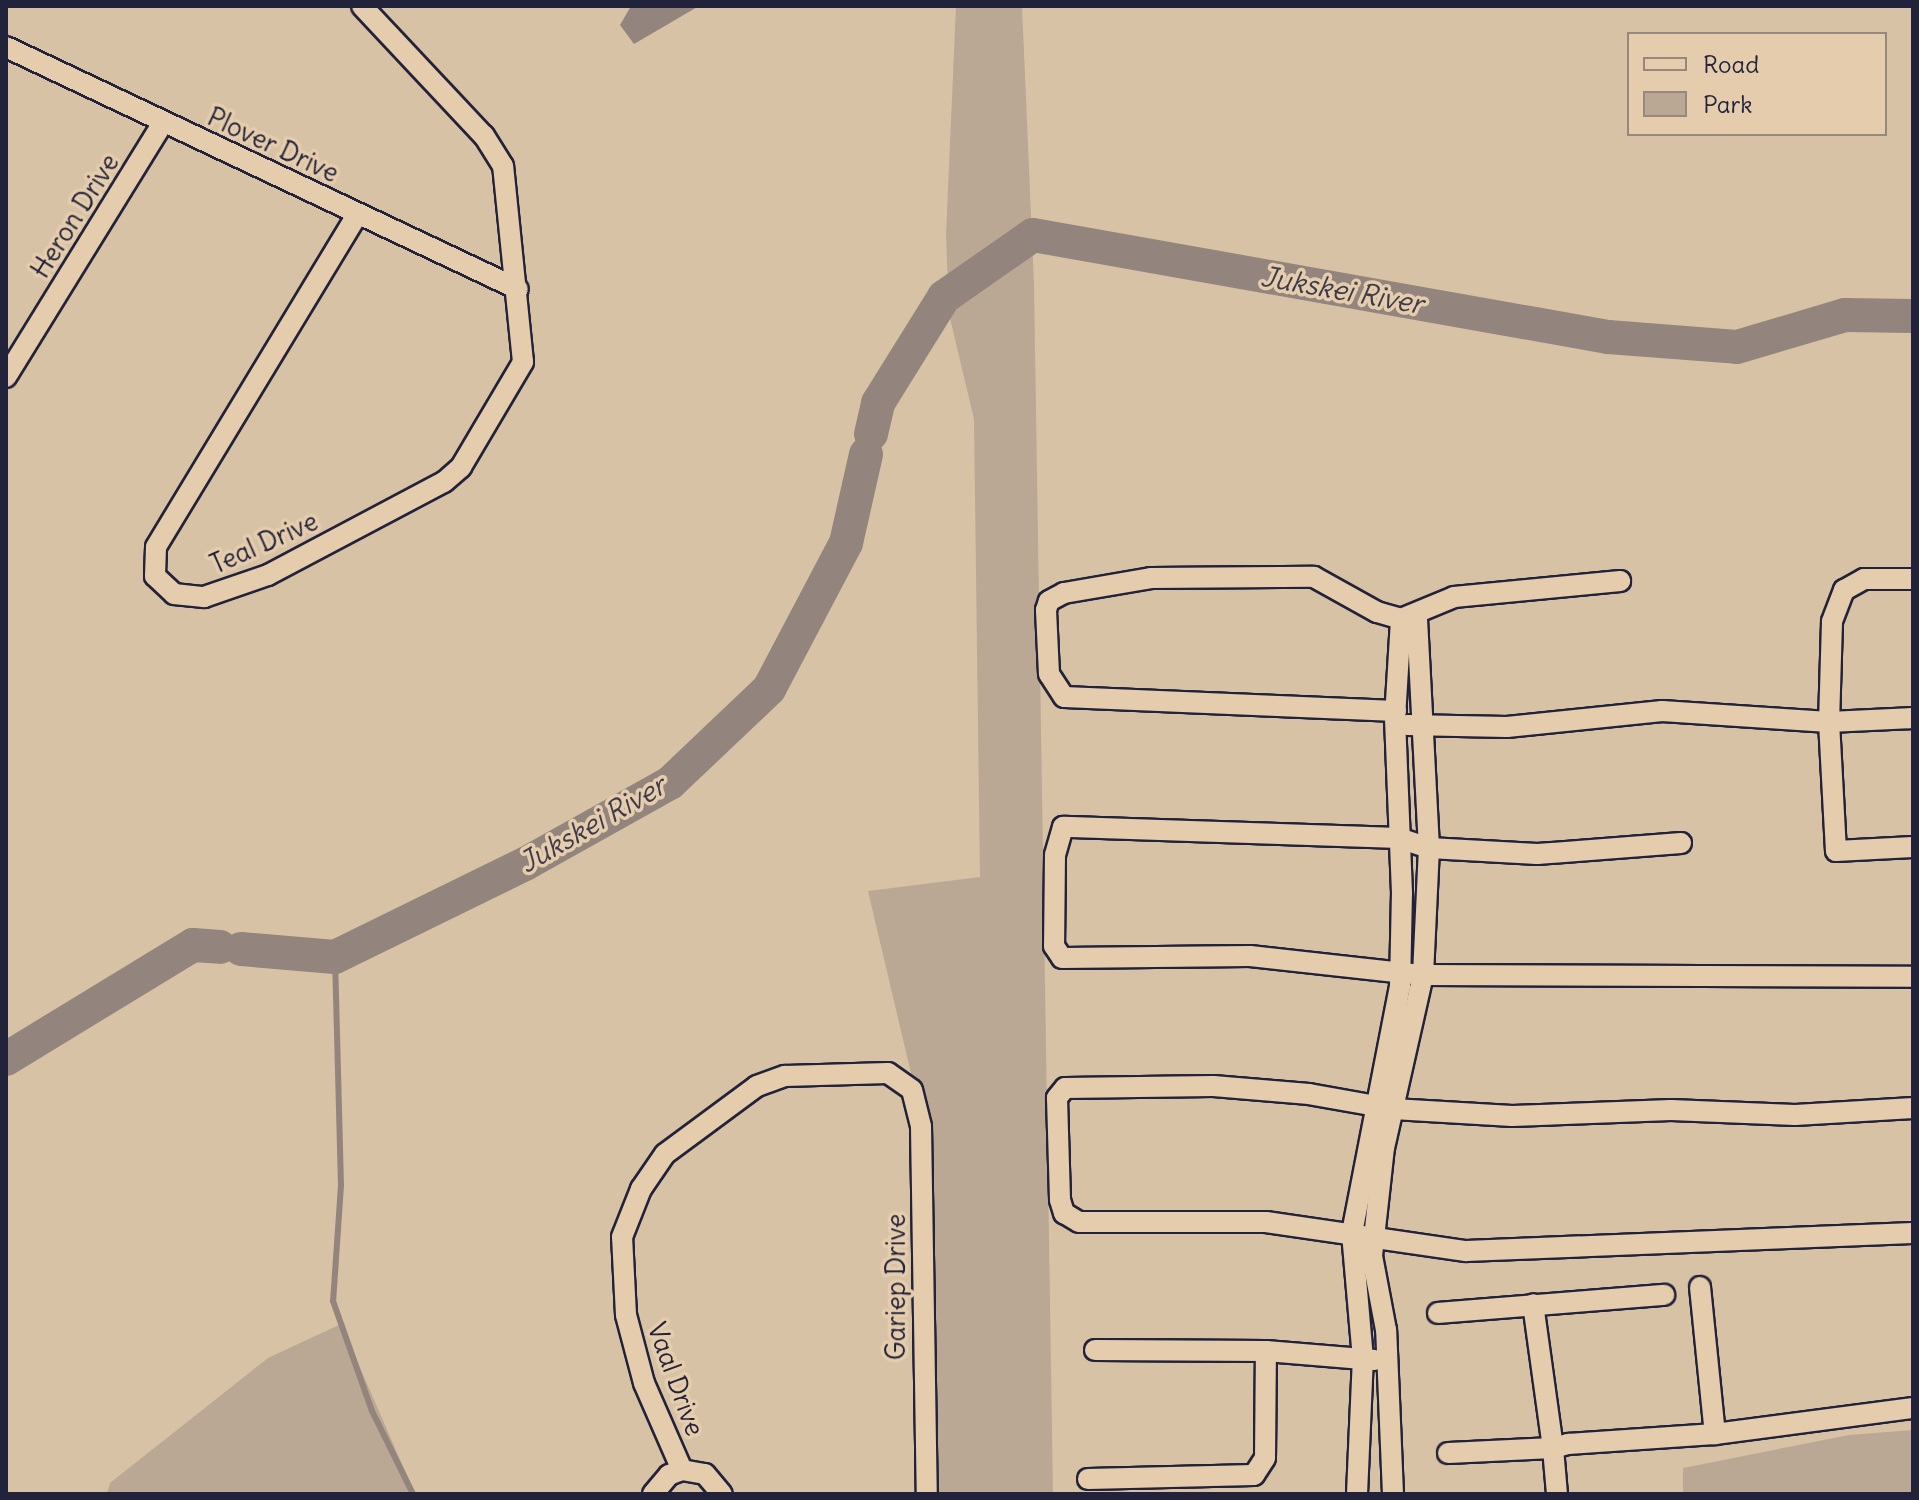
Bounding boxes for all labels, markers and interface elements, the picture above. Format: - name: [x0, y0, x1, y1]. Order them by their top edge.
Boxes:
- legend: [1627, 32, 1887, 136]
- text: Road: [1703, 49, 1759, 79]
- text: Park: [1703, 89, 1753, 119]
- street label: Plover Drive: [203, 101, 343, 189]
- street label: Heron Drive: [25, 148, 125, 284]
- water label: Jukskei River: [1258, 259, 1426, 321]
- street label: Teal Drive: [206, 506, 322, 580]
- water label: Jukskei River: [513, 768, 671, 880]
- street label: Gariep Drive: [880, 1214, 912, 1360]
- street label: Vaal Drive: [641, 1318, 711, 1440]

